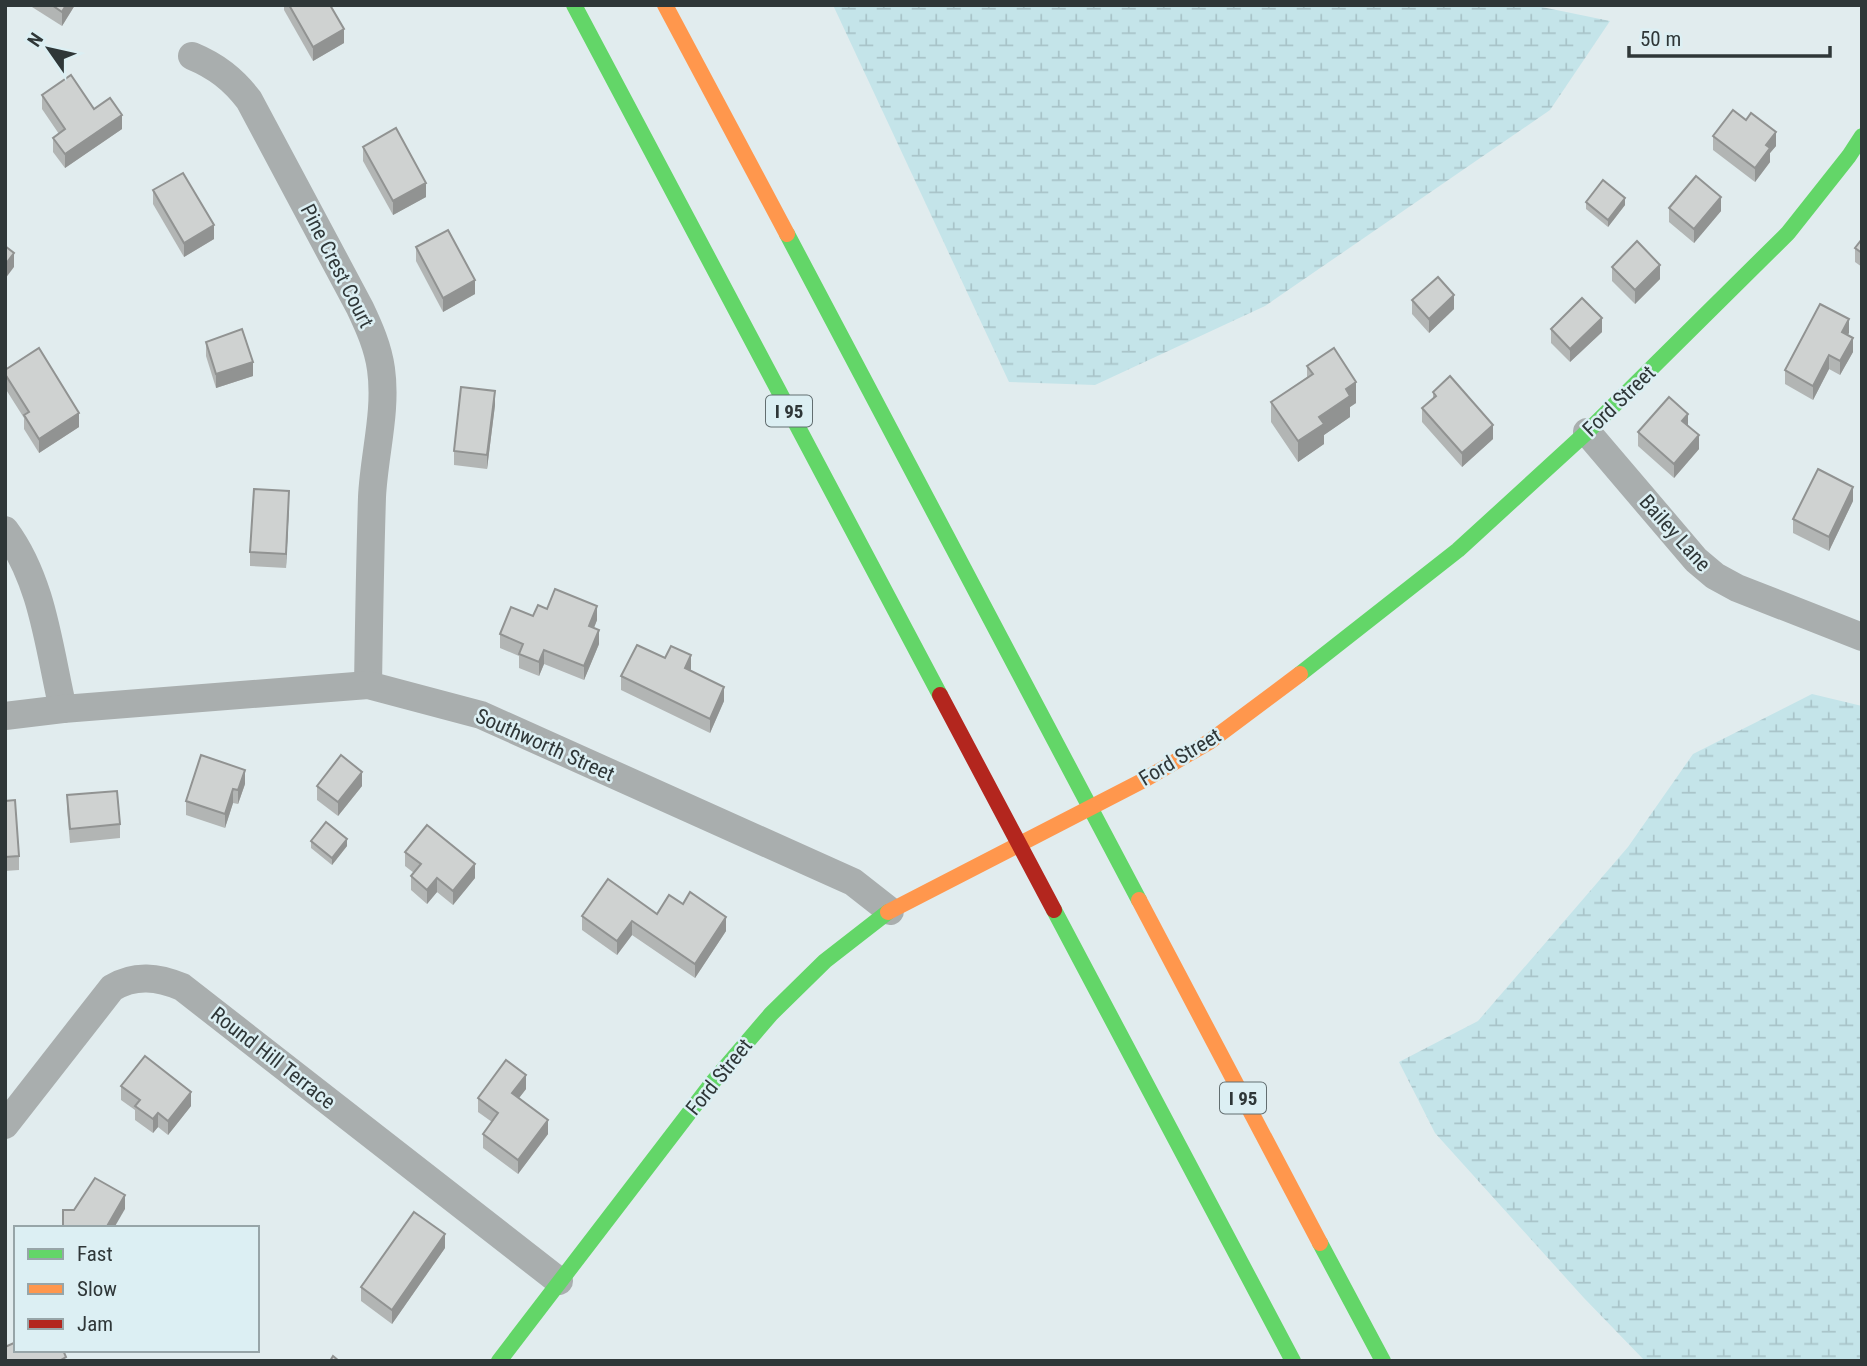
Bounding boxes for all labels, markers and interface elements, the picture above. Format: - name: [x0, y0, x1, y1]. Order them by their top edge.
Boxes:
- north arrow: [14, 14, 84, 84]
- scale bar: [1629, 14, 1830, 58]
- text: 50 m: [1640, 27, 1681, 51]
- text: N: [23, 29, 48, 51]
- street label: Pine Crest Court: [296, 200, 378, 332]
- street label: Ford Street: [1578, 361, 1660, 441]
- road number: I 95: [766, 396, 812, 426]
- street label: Bailey Lane: [1634, 490, 1716, 576]
- street label: Southworth Street: [472, 704, 618, 786]
- street label: Ford Street: [1135, 723, 1225, 791]
- street label: Round Hill Terrace: [206, 1002, 340, 1114]
- street label: Ford Street: [681, 1034, 757, 1120]
- road number: I 95: [1220, 1082, 1266, 1114]
- legend: [14, 1226, 259, 1352]
- text: Fast: [77, 1242, 113, 1266]
- text: Slow: [77, 1277, 117, 1301]
- text: Jam: [77, 1312, 113, 1336]

